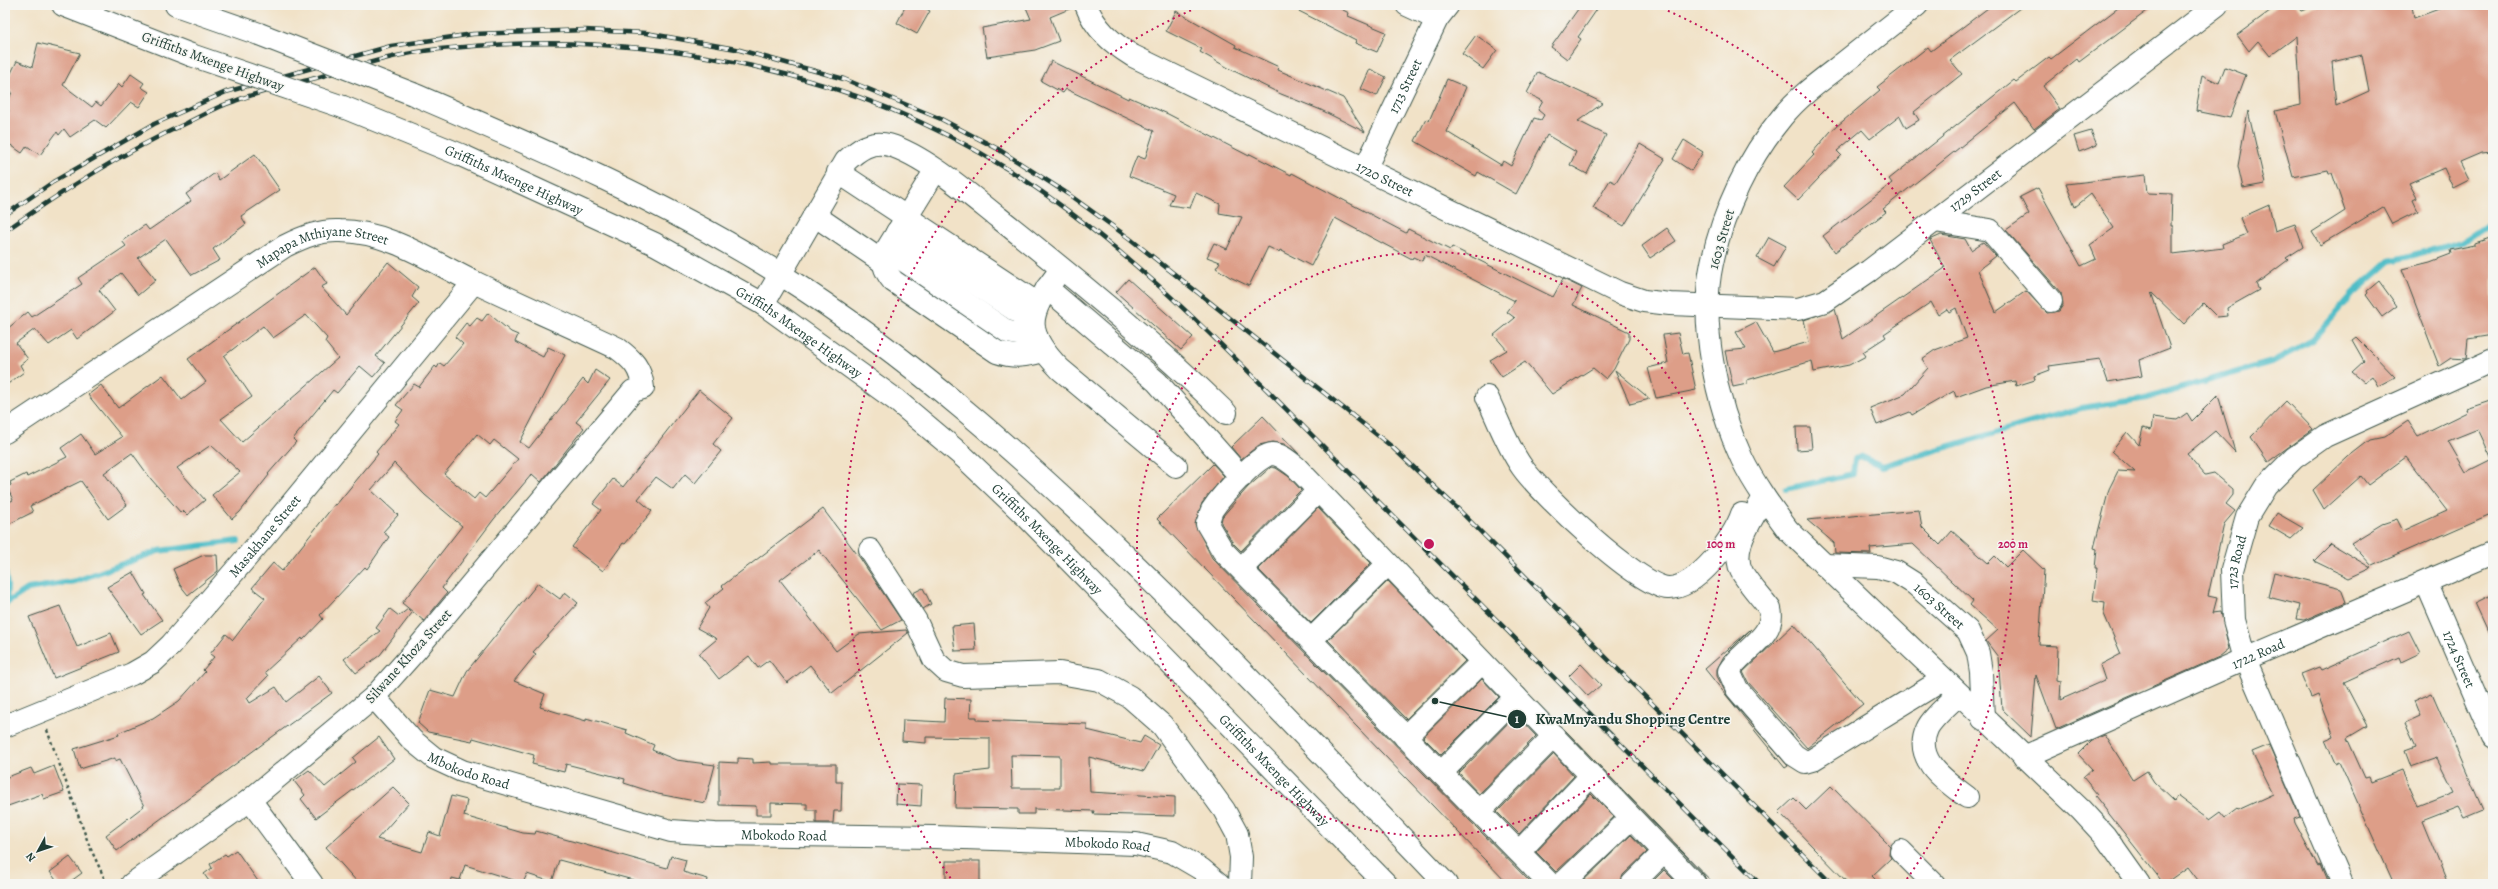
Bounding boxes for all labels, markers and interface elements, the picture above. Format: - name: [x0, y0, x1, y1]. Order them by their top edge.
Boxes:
- street label: Griffiths Mxenge Highway: [139, 27, 287, 96]
- street label: 1713 Street: [1384, 55, 1427, 117]
- street label: Griffiths Mxenge Highway: [442, 140, 587, 220]
- street label: 1720 Street: [1353, 157, 1417, 201]
- street label: 1729 Street: [1946, 164, 2006, 216]
- street label: 1603 Street: [1704, 206, 1739, 271]
- street label: Mapapa Mthiyane Street: [252, 222, 392, 273]
- street label: Griffiths Mxenge Highway: [732, 282, 867, 383]
- street label: Griffiths Mxenge Highway: [987, 479, 1107, 600]
- street label: Masakhane Street: [225, 490, 305, 581]
- street label: 1723 Road: [2223, 532, 2252, 589]
- text: 100 m: [1707, 536, 1735, 552]
- text: 200 m: [1998, 536, 2028, 552]
- centre of rings: [1422, 537, 1436, 551]
- street label: 1603 Street: [1910, 579, 1969, 634]
- street label: Silwane Khoza Street: [361, 605, 456, 708]
- street label: 1724 Street: [2438, 628, 2480, 691]
- street label: 1722 Road: [2229, 634, 2288, 674]
- callout: KwaMnyandu Shopping Centre: [1507, 705, 1738, 732]
- text: KwaMnyandu Shopping Centre: [1536, 709, 1730, 729]
- street label: Griffiths Mxenge Highway: [1215, 710, 1334, 831]
- text: 1: [1515, 711, 1520, 727]
- street label: Mbokodo Road: [424, 747, 512, 794]
- street label: Mbokodo Road: [741, 825, 827, 846]
- north arrow: [18, 831, 58, 871]
- street label: Mbokodo Road: [1064, 833, 1153, 857]
- text: N: [22, 849, 39, 865]

